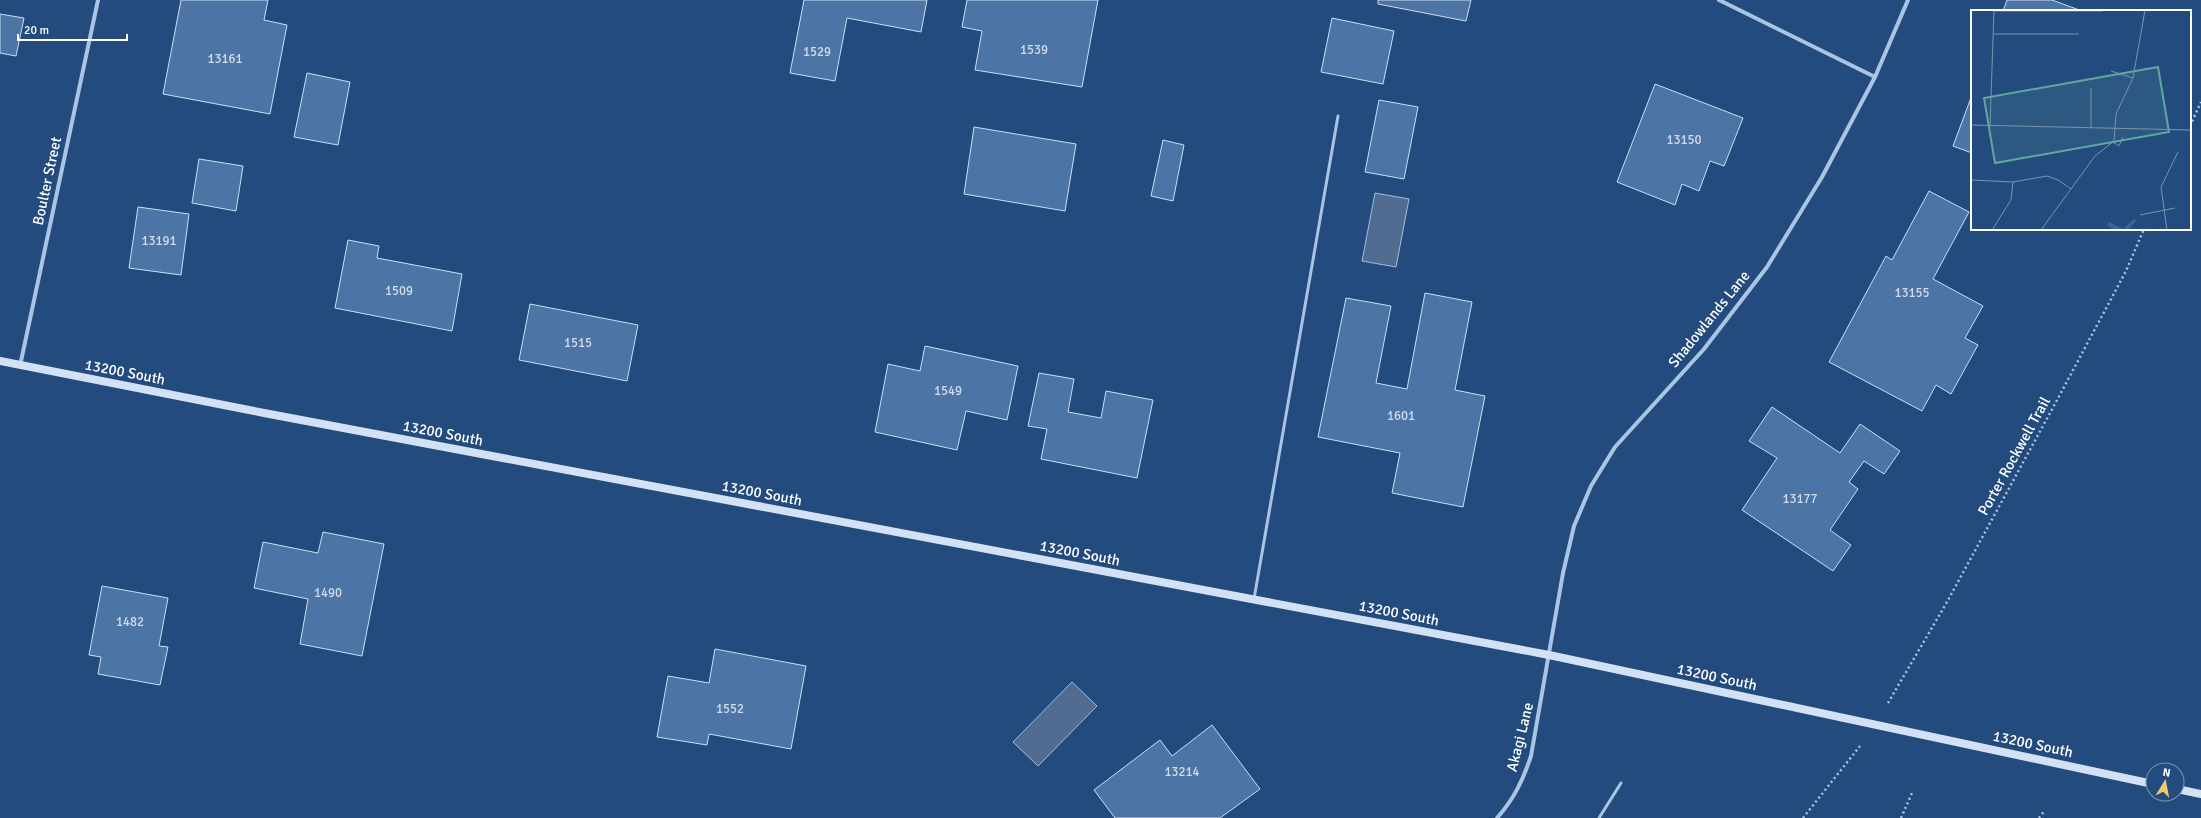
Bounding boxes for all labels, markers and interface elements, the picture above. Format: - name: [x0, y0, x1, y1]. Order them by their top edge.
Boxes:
- inset map: [1971, 10, 2191, 230]
- scale bar: [18, 16, 127, 42]
- text: 20 m: [24, 23, 49, 38]
- house number: 1539: [1020, 42, 1048, 58]
- house number: 1529: [803, 44, 831, 60]
- house number: 13161: [207, 51, 243, 67]
- house number: 13150: [1666, 132, 1702, 148]
- street label: Boulter Street: [29, 135, 65, 227]
- house number: 13191: [141, 233, 177, 249]
- street label: Shadowlands Lane: [1664, 267, 1754, 371]
- house number: 1509: [385, 283, 413, 299]
- house number: 13155: [1894, 285, 1930, 301]
- house number: 1515: [564, 335, 592, 351]
- street label: 13200 South: [83, 355, 167, 389]
- house number: 1549: [934, 383, 962, 399]
- street label: Porter Rockwell Trail: [1974, 394, 2054, 518]
- house number: 1601: [1387, 408, 1415, 424]
- street label: 13200 South: [401, 416, 485, 450]
- street label: 13200 South: [720, 476, 804, 510]
- house number: 13177: [1782, 491, 1818, 507]
- street label: 13200 South: [1038, 536, 1122, 570]
- house number: 1490: [314, 585, 342, 601]
- street label: 13200 South: [1357, 596, 1441, 630]
- house number: 1482: [116, 614, 144, 630]
- street label: 13200 South: [1675, 660, 1759, 694]
- house number: 1552: [716, 701, 744, 717]
- street label: Akagi Lane: [1503, 701, 1537, 773]
- street label: 13200 South: [1991, 727, 2075, 761]
- north arrow: [2145, 762, 2185, 802]
- house number: 13214: [1164, 764, 1200, 780]
- text: N: [2162, 766, 2172, 780]

